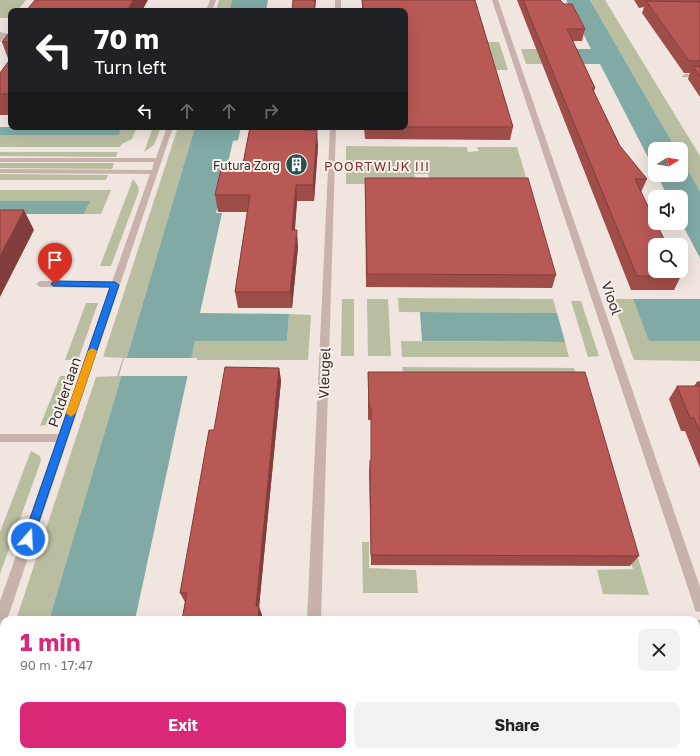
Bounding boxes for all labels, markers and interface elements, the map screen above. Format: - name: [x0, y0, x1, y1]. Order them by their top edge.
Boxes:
- text: 70 m: [94, 22, 159, 55]
- icon: left: [28, 24, 80, 76]
- text: Turn left: [94, 56, 167, 78]
- icon: left: [134, 100, 156, 122]
- icon: ahead: [176, 100, 198, 122]
- icon: ahead: [218, 100, 240, 122]
- icon: right: [260, 100, 282, 122]
- north arrow: [648, 142, 688, 182]
- map controls: [648, 142, 688, 278]
- building icon: Futura Zorg: [283, 152, 309, 178]
- place label: Futura Zorg: [213, 158, 280, 173]
- district label: POORTWIJK III: [324, 158, 430, 174]
- button: sound: [648, 190, 688, 230]
- button: search: [648, 238, 688, 278]
- pin: [38, 243, 72, 284]
- icon: arrive: [44, 249, 66, 271]
- street label: Viool: [598, 279, 626, 317]
- street label: Vleugel: [315, 347, 333, 399]
- street label: Polderlaan: [44, 355, 84, 429]
- position arrow: [7, 518, 49, 560]
- text: 1 min: [20, 627, 80, 656]
- button: close: [638, 629, 680, 671]
- text: 90 m · 17:47: [20, 657, 93, 673]
- button: Exit: [20, 702, 346, 748]
- button: Share: [354, 702, 680, 748]

